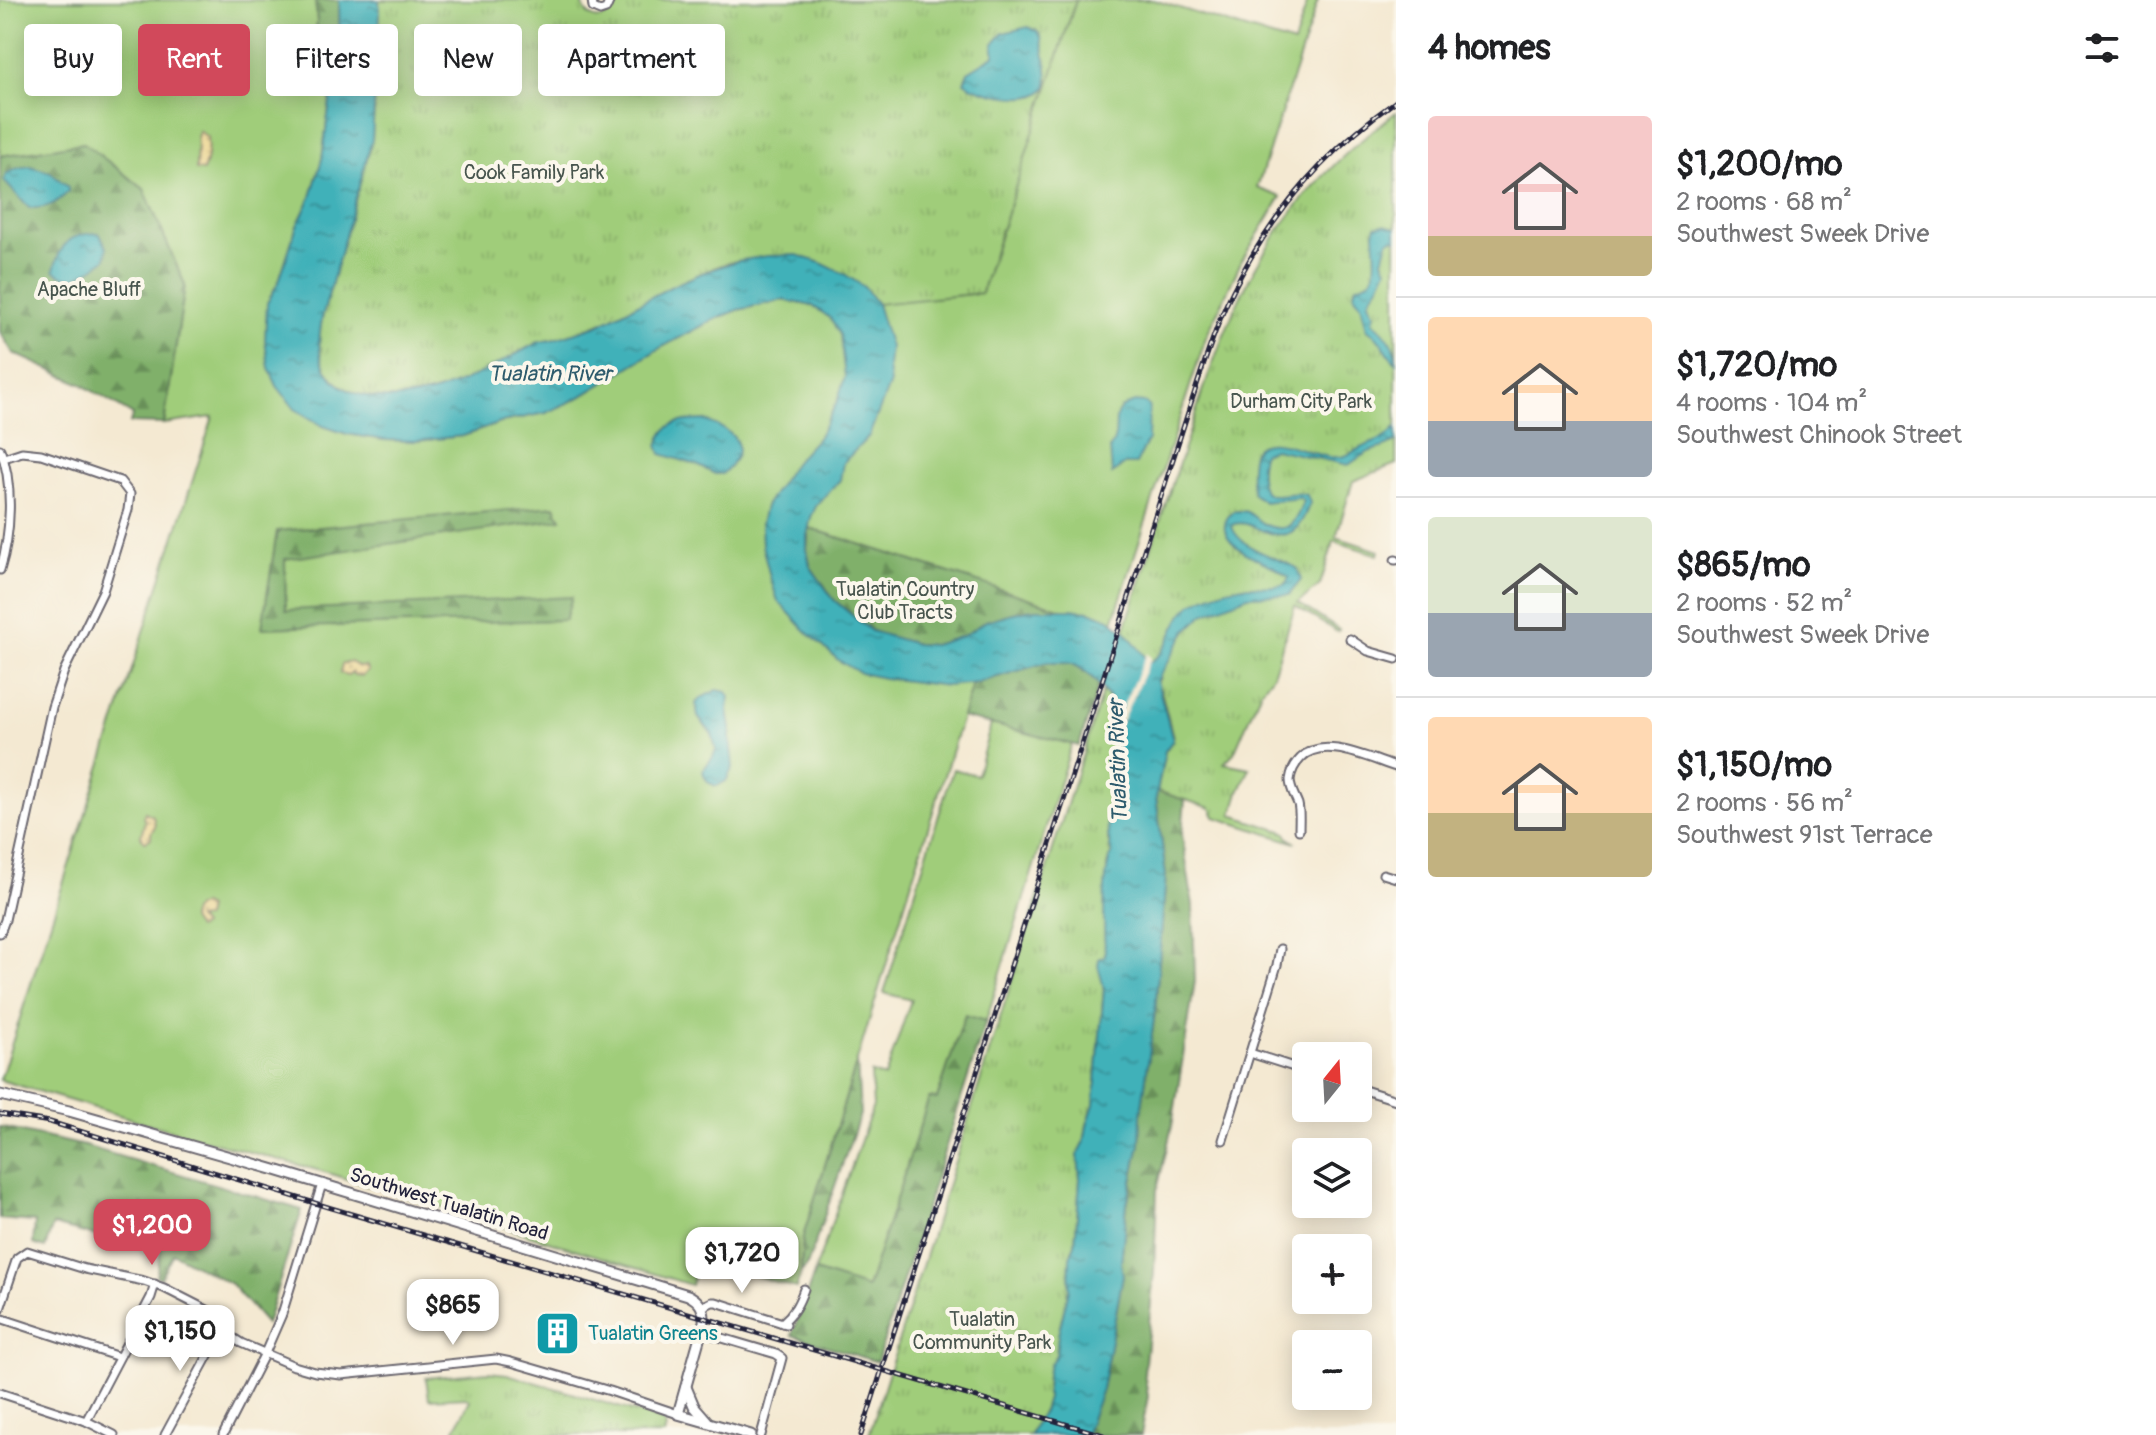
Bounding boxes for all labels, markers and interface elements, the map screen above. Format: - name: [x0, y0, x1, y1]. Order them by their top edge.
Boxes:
- chip: Buy: [24, 24, 122, 96]
- chip: Rent: [138, 24, 250, 96]
- chip: Filters: [266, 24, 398, 96]
- chip: New: [414, 24, 522, 96]
- chip: Apartment: [538, 24, 725, 96]
- icon: filters: [2080, 26, 2124, 70]
- text: 4 homes: [1428, 27, 1550, 70]
- text: $1,200/mo: [1676, 143, 1842, 186]
- icon: home: [1492, 148, 1588, 244]
- park label: Cook Family Park: [464, 160, 605, 185]
- text: 2 rooms · 68 m²: [1676, 186, 1852, 218]
- text: Southwest Sweek Drive: [1676, 218, 1929, 250]
- park label: Apache Bluff: [37, 277, 141, 302]
- text: $1,720/mo: [1676, 344, 1837, 387]
- icon: home: [1492, 349, 1588, 445]
- water label: Tualatin River: [488, 360, 615, 388]
- text: 4 rooms · 104 m²: [1676, 387, 1867, 419]
- park label: Durham City Park: [1230, 389, 1373, 414]
- text: Southwest Chinook Street: [1676, 419, 1962, 451]
- text: $865/mo: [1676, 544, 1810, 587]
- icon: home: [1492, 549, 1588, 645]
- park label: Tualatin Country Club Tracts: [836, 577, 975, 625]
- text: 2 rooms · 52 m²: [1676, 587, 1852, 619]
- text: Southwest Sweek Drive: [1676, 619, 1929, 651]
- water label: Tualatin River: [1102, 696, 1134, 823]
- text: $1,150/mo: [1676, 744, 1832, 787]
- icon: home: [1492, 749, 1588, 845]
- text: 2 rooms · 56 m²: [1676, 787, 1853, 819]
- text: Southwest 91st Terrace: [1676, 819, 1933, 851]
- north arrow: [1292, 1042, 1372, 1122]
- map controls: [1292, 1042, 1372, 1410]
- button: layers: [1292, 1138, 1372, 1218]
- street label: Southwest Tualatin Road: [347, 1162, 551, 1246]
- pin: $1,200: [87, 1199, 217, 1267]
- text: $1,200: [112, 1209, 192, 1241]
- pin: $1,720: [677, 1227, 807, 1295]
- button: +: [1292, 1234, 1372, 1314]
- text: $1,720: [704, 1237, 780, 1269]
- pin: $865: [406, 1279, 500, 1347]
- text: $865: [425, 1289, 481, 1321]
- pin: $1,150: [115, 1305, 245, 1373]
- park label: Tualatin Community Park: [913, 1307, 1052, 1355]
- building icon: Tualatin Greens: [533, 1309, 581, 1357]
- text: $1,150: [144, 1315, 216, 1347]
- place label: Tualatin Greens: [588, 1321, 718, 1346]
- button: −: [1292, 1330, 1372, 1410]

